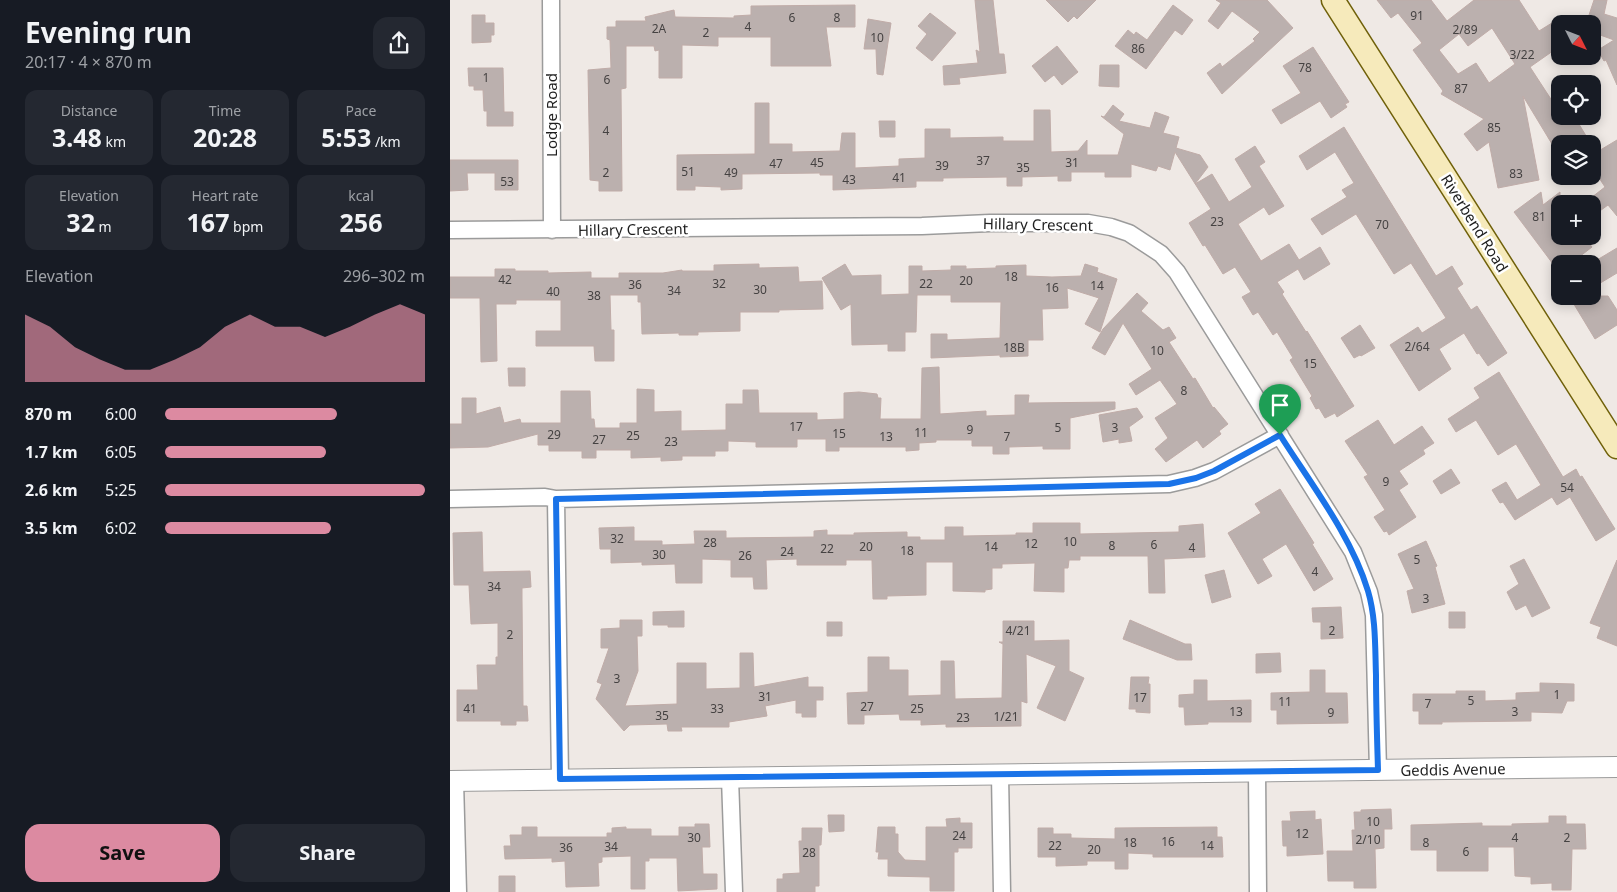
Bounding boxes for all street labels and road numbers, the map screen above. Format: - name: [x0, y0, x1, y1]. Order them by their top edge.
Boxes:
- street label: Lodge Road: [541, 73, 561, 157]
- street label: Riverbend Road: [1437, 170, 1513, 276]
- street label: Hillary Crescent: [983, 213, 1094, 235]
- street label: Hillary Crescent: [578, 218, 689, 240]
- street label: Geddis Avenue: [1400, 758, 1506, 780]

